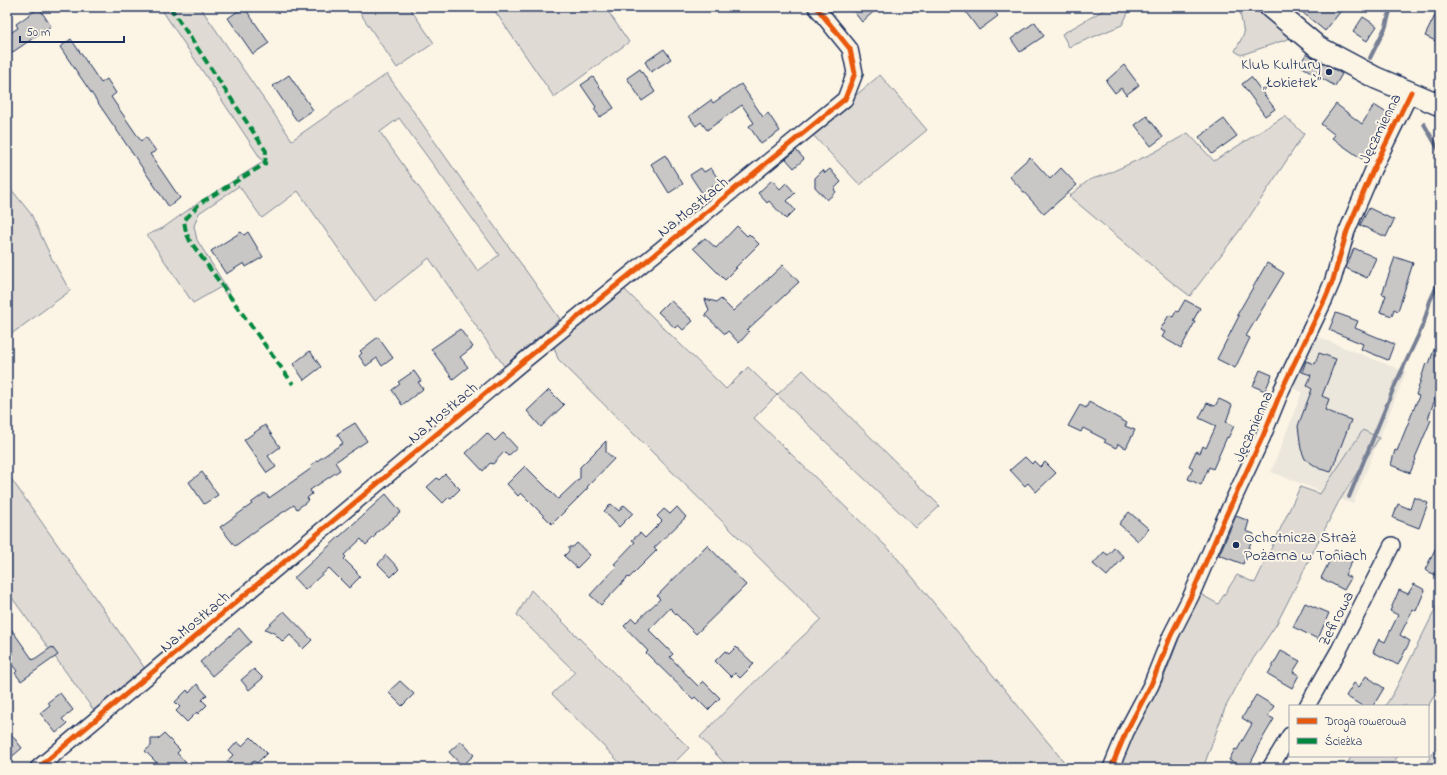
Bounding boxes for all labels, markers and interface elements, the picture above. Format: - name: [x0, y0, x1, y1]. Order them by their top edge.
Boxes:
- scale bar: [20, 18, 124, 44]
- text: 50 m: [26, 24, 50, 42]
- place label: Klub Kultury „Łokietek”: [1241, 53, 1321, 95]
- marker: Klub Kultury „Łokietek”: [1324, 67, 1334, 77]
- street label: Jęczmienna: [1353, 90, 1408, 168]
- street label: Na Mostkach: [653, 171, 734, 244]
- street label: Na Mostkach: [403, 377, 484, 450]
- street label: Jęczmienna: [1227, 387, 1280, 466]
- place label: Ochotnicza Straż Pożarna w Toniach: [1244, 526, 1367, 568]
- marker: Ochotnicza Straż Pożarna w Toniach: [1231, 540, 1241, 550]
- street label: Na Mostkach: [155, 586, 236, 659]
- street label: Zefirowa: [1313, 587, 1361, 651]
- legend: [1289, 705, 1429, 757]
- text: Droga rowerowa: [1324, 713, 1406, 732]
- text: Ścieżka: [1325, 733, 1362, 751]

